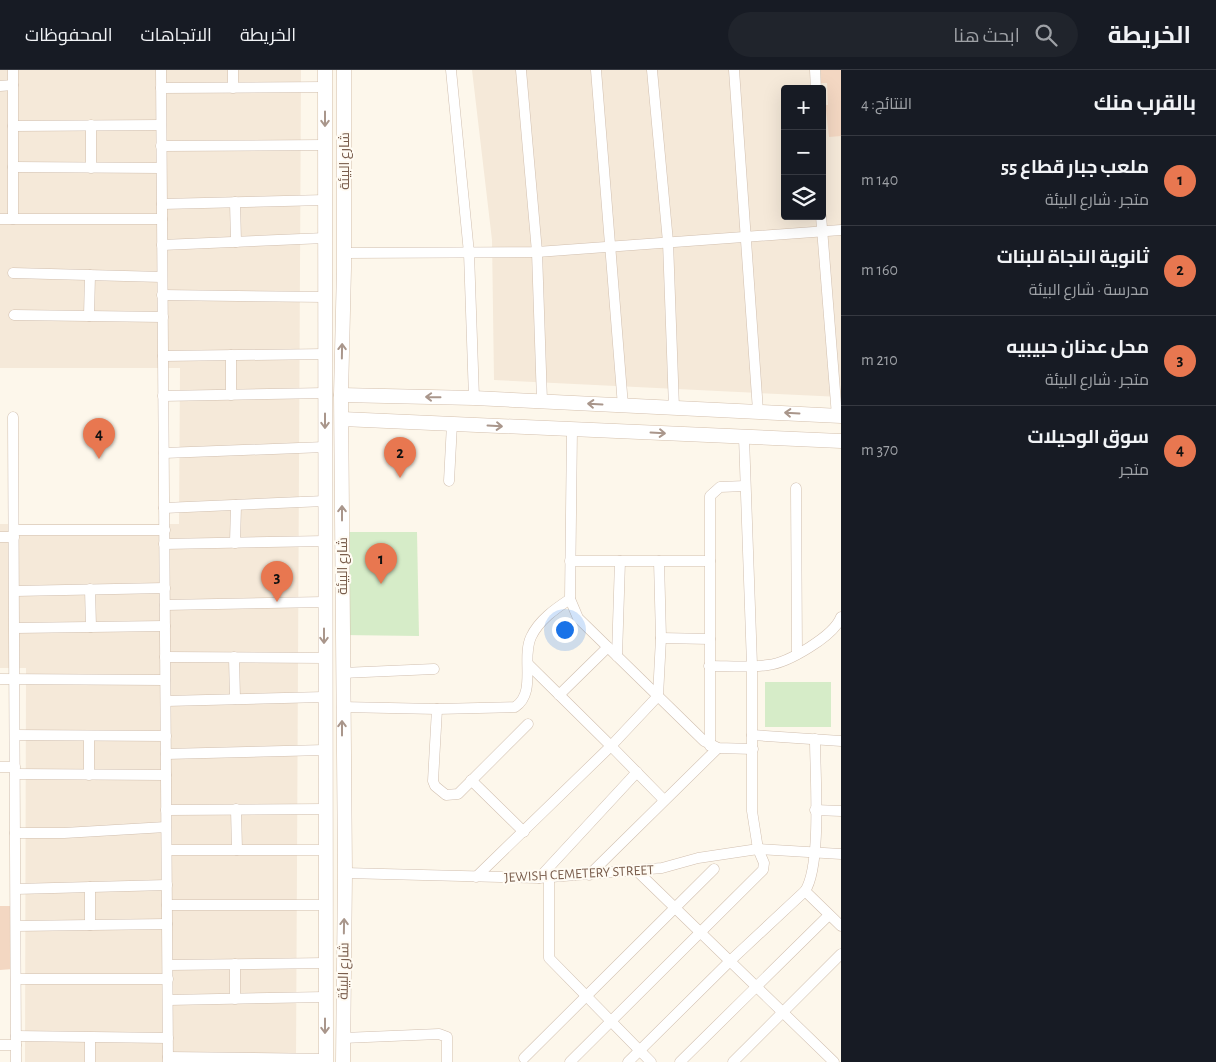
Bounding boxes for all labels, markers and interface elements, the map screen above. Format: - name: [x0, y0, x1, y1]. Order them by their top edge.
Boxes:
- search box: [728, 12, 1078, 57]
- icon: search: [1032, 21, 1060, 49]
- text: الخريطة: [1108, 24, 1191, 48]
- text: المحفوظات: [25, 27, 113, 45]
- text: الاتجاهات: [141, 27, 212, 45]
- text: الخريطة: [240, 27, 296, 45]
- text: ابحث هنا: [953, 27, 1020, 46]
- map controls: [781, 85, 826, 220]
- button: +: [781, 85, 826, 130]
- text: بالقرب منك: [1094, 93, 1196, 114]
- text: النتائج: 4: [861, 96, 912, 112]
- one-way arrow: [320, 110, 330, 126]
- button: −: [781, 130, 826, 175]
- street label: شارع البيئة: [338, 132, 353, 190]
- text: ملعب جبار قطاع 55: [1001, 158, 1149, 177]
- text: 140 m: [861, 172, 898, 188]
- text: 1: [1177, 172, 1183, 188]
- button: layers: [781, 175, 826, 220]
- text: متجر · شارع البيئة: [1045, 192, 1149, 208]
- text: ثانوية النجاة للبنات: [997, 248, 1149, 267]
- text: 160 m: [861, 262, 898, 278]
- text: 2: [1176, 262, 1184, 278]
- text: مدرسة · شارع البيئة: [1029, 282, 1149, 298]
- text: محل عدنان حبيبيه: [1006, 338, 1149, 357]
- one-way arrow: [337, 343, 347, 360]
- text: 210 m: [861, 352, 898, 368]
- text: 3: [1177, 352, 1183, 368]
- text: متجر · شارع البيئة: [1045, 372, 1149, 388]
- one-way arrow: [425, 392, 441, 402]
- one-way arrow: [587, 400, 603, 409]
- one-way arrow: [785, 409, 801, 418]
- one-way arrow: [320, 412, 330, 429]
- pin: 4: [83, 418, 115, 459]
- one-way arrow: [487, 421, 503, 430]
- one-way arrow: [649, 428, 665, 438]
- text: سوق الوحيلات: [1027, 428, 1149, 447]
- pin: 2: [384, 437, 416, 478]
- text: 370 m: [861, 442, 898, 458]
- text: 4: [1176, 442, 1184, 458]
- text: متجر: [1120, 462, 1149, 478]
- one-way arrow: [337, 506, 347, 522]
- street label: شارع البيئة: [336, 537, 351, 595]
- pin: 1: [365, 543, 397, 584]
- pin: 3: [261, 561, 293, 602]
- your location: [552, 617, 578, 643]
- one-way arrow: [319, 628, 329, 644]
- one-way arrow: [337, 721, 347, 737]
- street label: JEWISH CEMETERY STREET: [504, 863, 654, 885]
- one-way arrow: [339, 918, 349, 934]
- street label: شارع البيئة: [336, 942, 353, 1000]
- one-way arrow: [320, 1018, 330, 1034]

